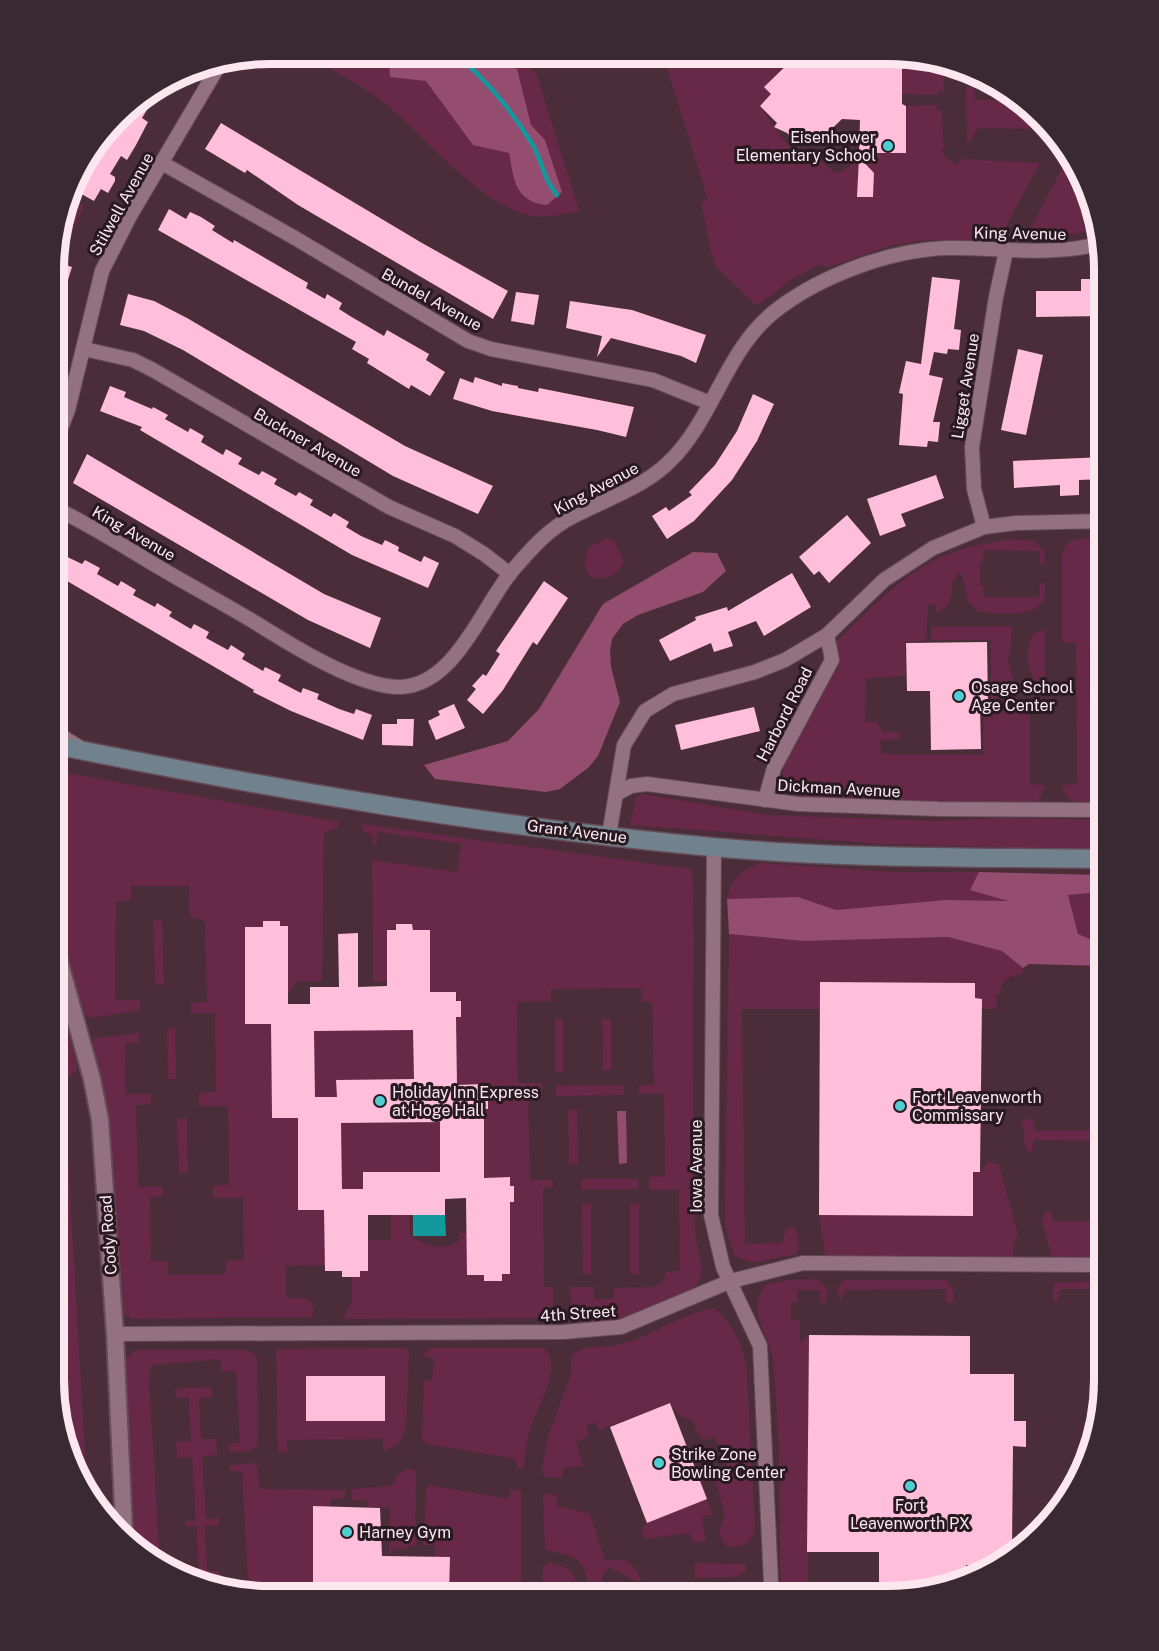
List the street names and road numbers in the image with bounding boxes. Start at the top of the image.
street label: Stilwell Avenue [85,149,158,259]
street label: King Avenue [973,223,1067,244]
street label: Bundel Avenue [378,264,485,335]
street label: Ligget Avenue [948,332,983,440]
street label: Buckner Avenue [251,404,365,481]
street label: King Avenue [551,458,642,519]
street label: King Avenue [89,502,179,565]
street label: Harbord Road [753,664,816,765]
street label: Dickman Avenue [777,776,901,801]
street label: Grant Avenue [526,816,628,847]
street label: Iowa Avenue [687,1119,706,1213]
street label: Cody Road [96,1194,121,1275]
street label: 4th Street [539,1301,617,1326]

